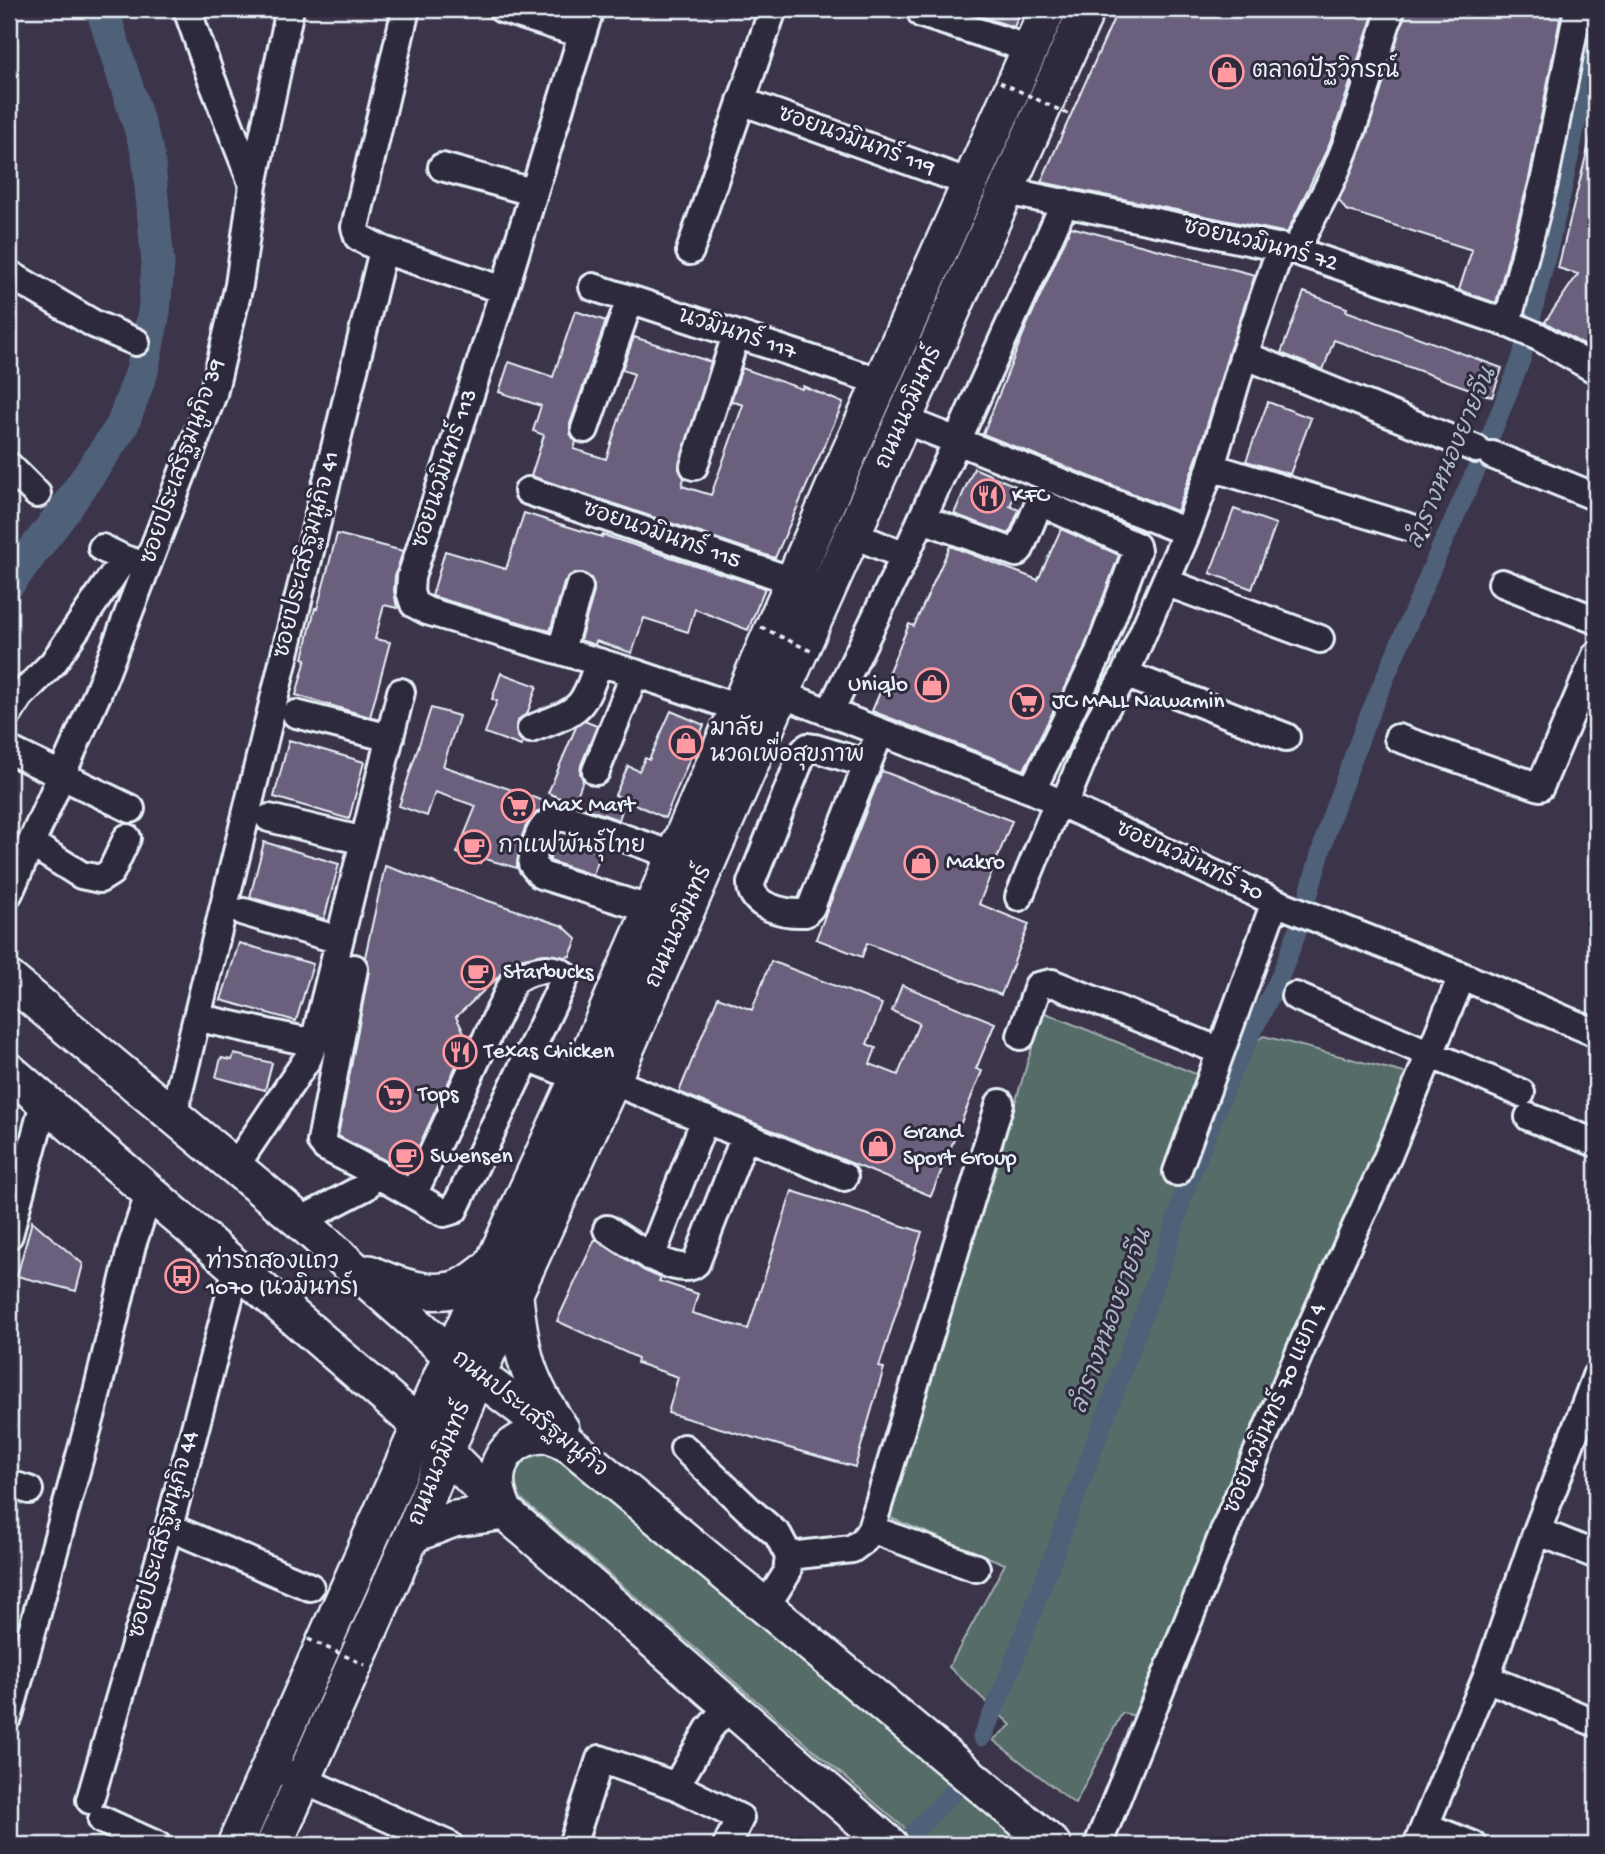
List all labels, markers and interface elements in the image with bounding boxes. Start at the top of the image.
shop icon: ตลาดปัฐวิกรณ์ [1208,53,1246,91]
place label: ตลาดปัฐวิกรณ์ [1252,53,1400,86]
street label: ซอยนวมินทร์ 119 [774,95,941,183]
street label: ซอยนวมินทร์ 72 [1180,208,1342,278]
street label: นวมินทร์ 117 [674,297,802,367]
street label: ถนนนวมินทร์ [865,340,949,474]
street label: ซอยประเสริฐมนูกิจ 39 [132,354,233,569]
water label: ลำรางหนองยายจีน [1398,362,1505,554]
street label: ซอยนวมินทร์ 113 [402,384,484,552]
street label: ซอยประเสริฐมนูกิจ 41 [265,448,348,661]
restaurant icon: KFC [969,477,1007,515]
place label: KFC [1012,483,1050,510]
street label: ซอยนวมินทร์ 115 [578,491,746,576]
shop icon: Uniqlo [913,666,951,704]
place label: Uniqlo [848,672,908,699]
supermarket icon: JC MALL Nawamin [1008,683,1046,721]
place label: JC MALL Nawamin [1052,689,1225,716]
place label: มาลัย นวดเพื่อสุขภาพ [710,714,865,771]
shop icon: มาลัย นวดเพื่อสุขภาพ [667,724,705,762]
supermarket icon: Max Mart [499,787,537,825]
place label: Max Mart [542,793,636,820]
street label: ซอยนวมินทร์ 70 [1111,810,1270,908]
cafe icon: กาแฟพันธุ์ไทย [455,828,493,866]
place label: กาแฟพันธุ์ไทย [498,828,646,862]
shop icon: Makro [902,844,940,882]
place label: Makro [946,850,1005,877]
street label: ถนนนวมินทร์ [635,859,719,993]
cafe icon: Starbucks [459,954,497,992]
place label: Starbucks [503,960,594,987]
restaurant icon: Texas Chicken [441,1033,479,1071]
place label: Texas Chicken [482,1039,614,1066]
supermarket icon: Tops [375,1076,413,1114]
place label: Tops [416,1082,459,1109]
place label: Grand Sport Group [903,1120,1017,1173]
shop icon: Grand Sport Group [859,1127,897,1165]
cafe icon: Swensen [387,1138,425,1176]
place label: Swensen [430,1144,513,1171]
water label: ลำรางหนองยายจีน [1062,1224,1160,1418]
place label: ท่ารถสองแถว 1070 (นวมินทร์) [205,1245,359,1303]
bus stop icon: ท่ารถสองแถว 1070 (นวมินทร์) [163,1257,201,1295]
street label: ซอยนวมินทร์ 70 แยก 4 [1214,1297,1333,1519]
street label: ถนนประเสริฐมนูกิจ [445,1343,615,1485]
street label: ถนนนวมินทร์ [398,1396,478,1530]
street label: ซอยประเสริฐมนูกิจ 44 [120,1427,207,1642]

